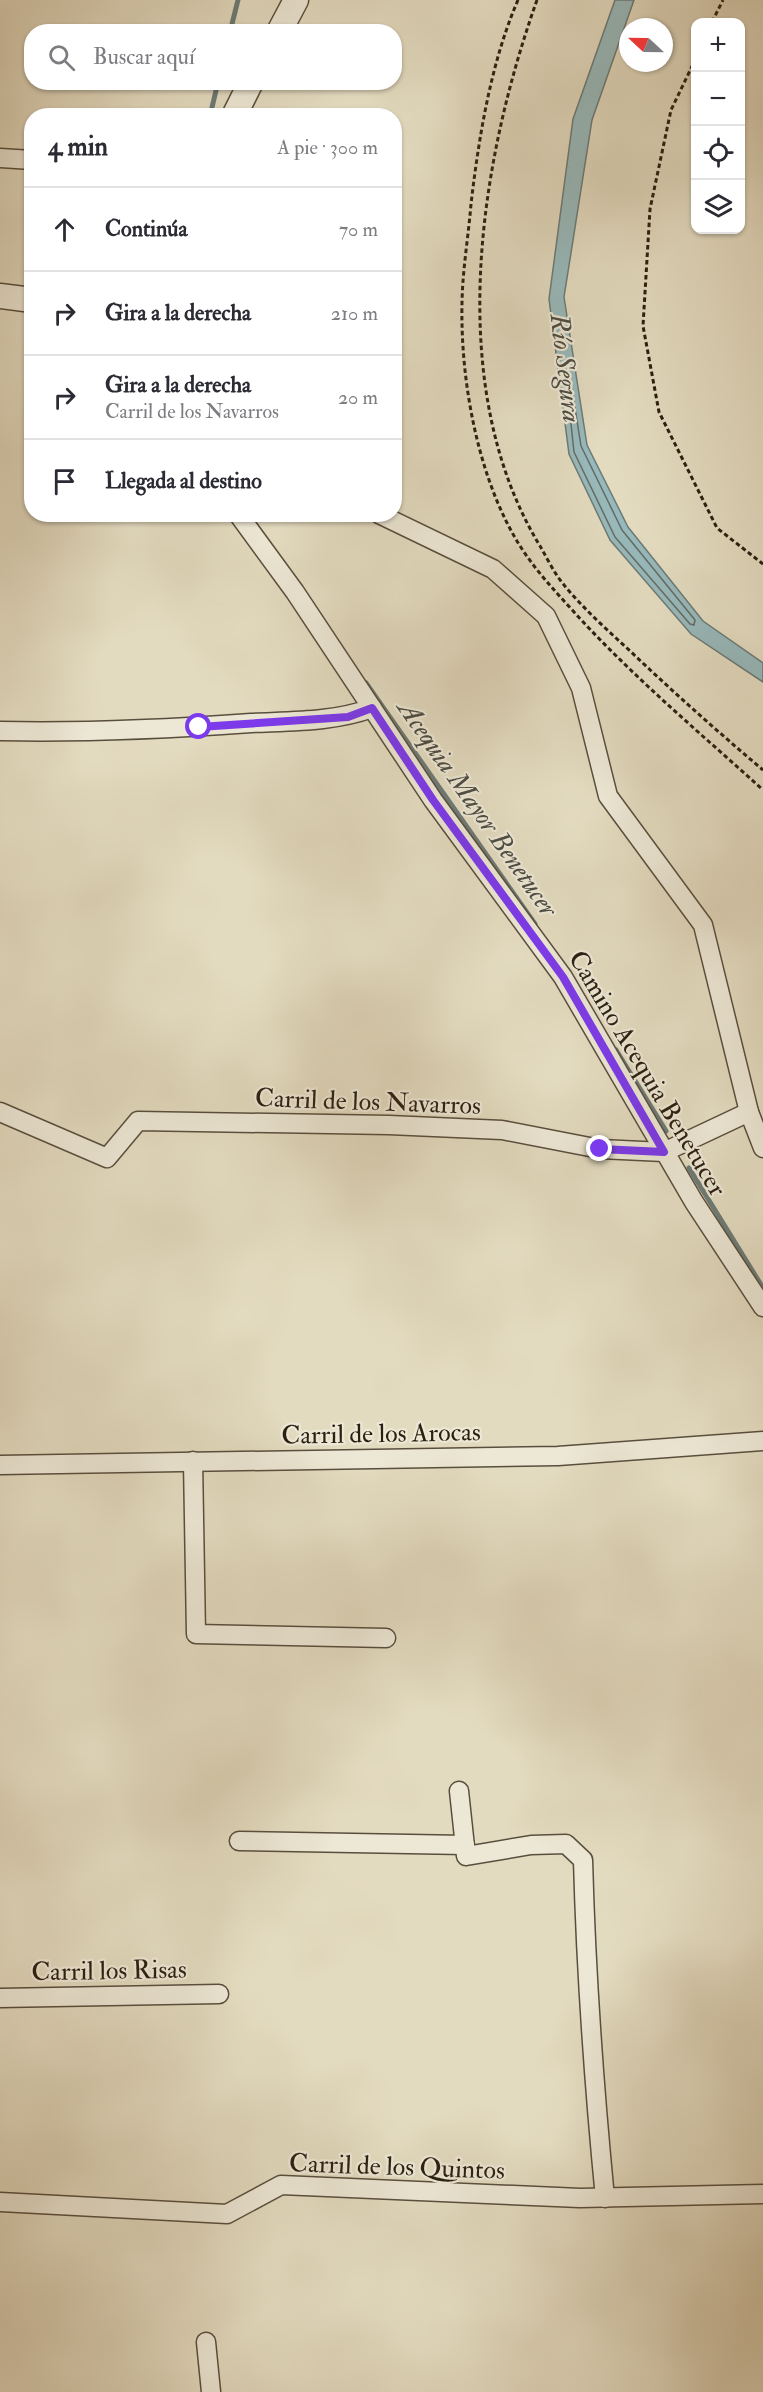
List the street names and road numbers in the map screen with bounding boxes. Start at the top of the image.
street label: Camino Acequia Benetucer [561,945,733,1202]
street label: Carril de los Navarros [254,1082,482,1122]
street label: Carril de los Arocas [281,1416,481,1452]
street label: Carril los Risas [31,1954,187,1988]
street label: Carril de los Quintos [288,2147,506,2187]

